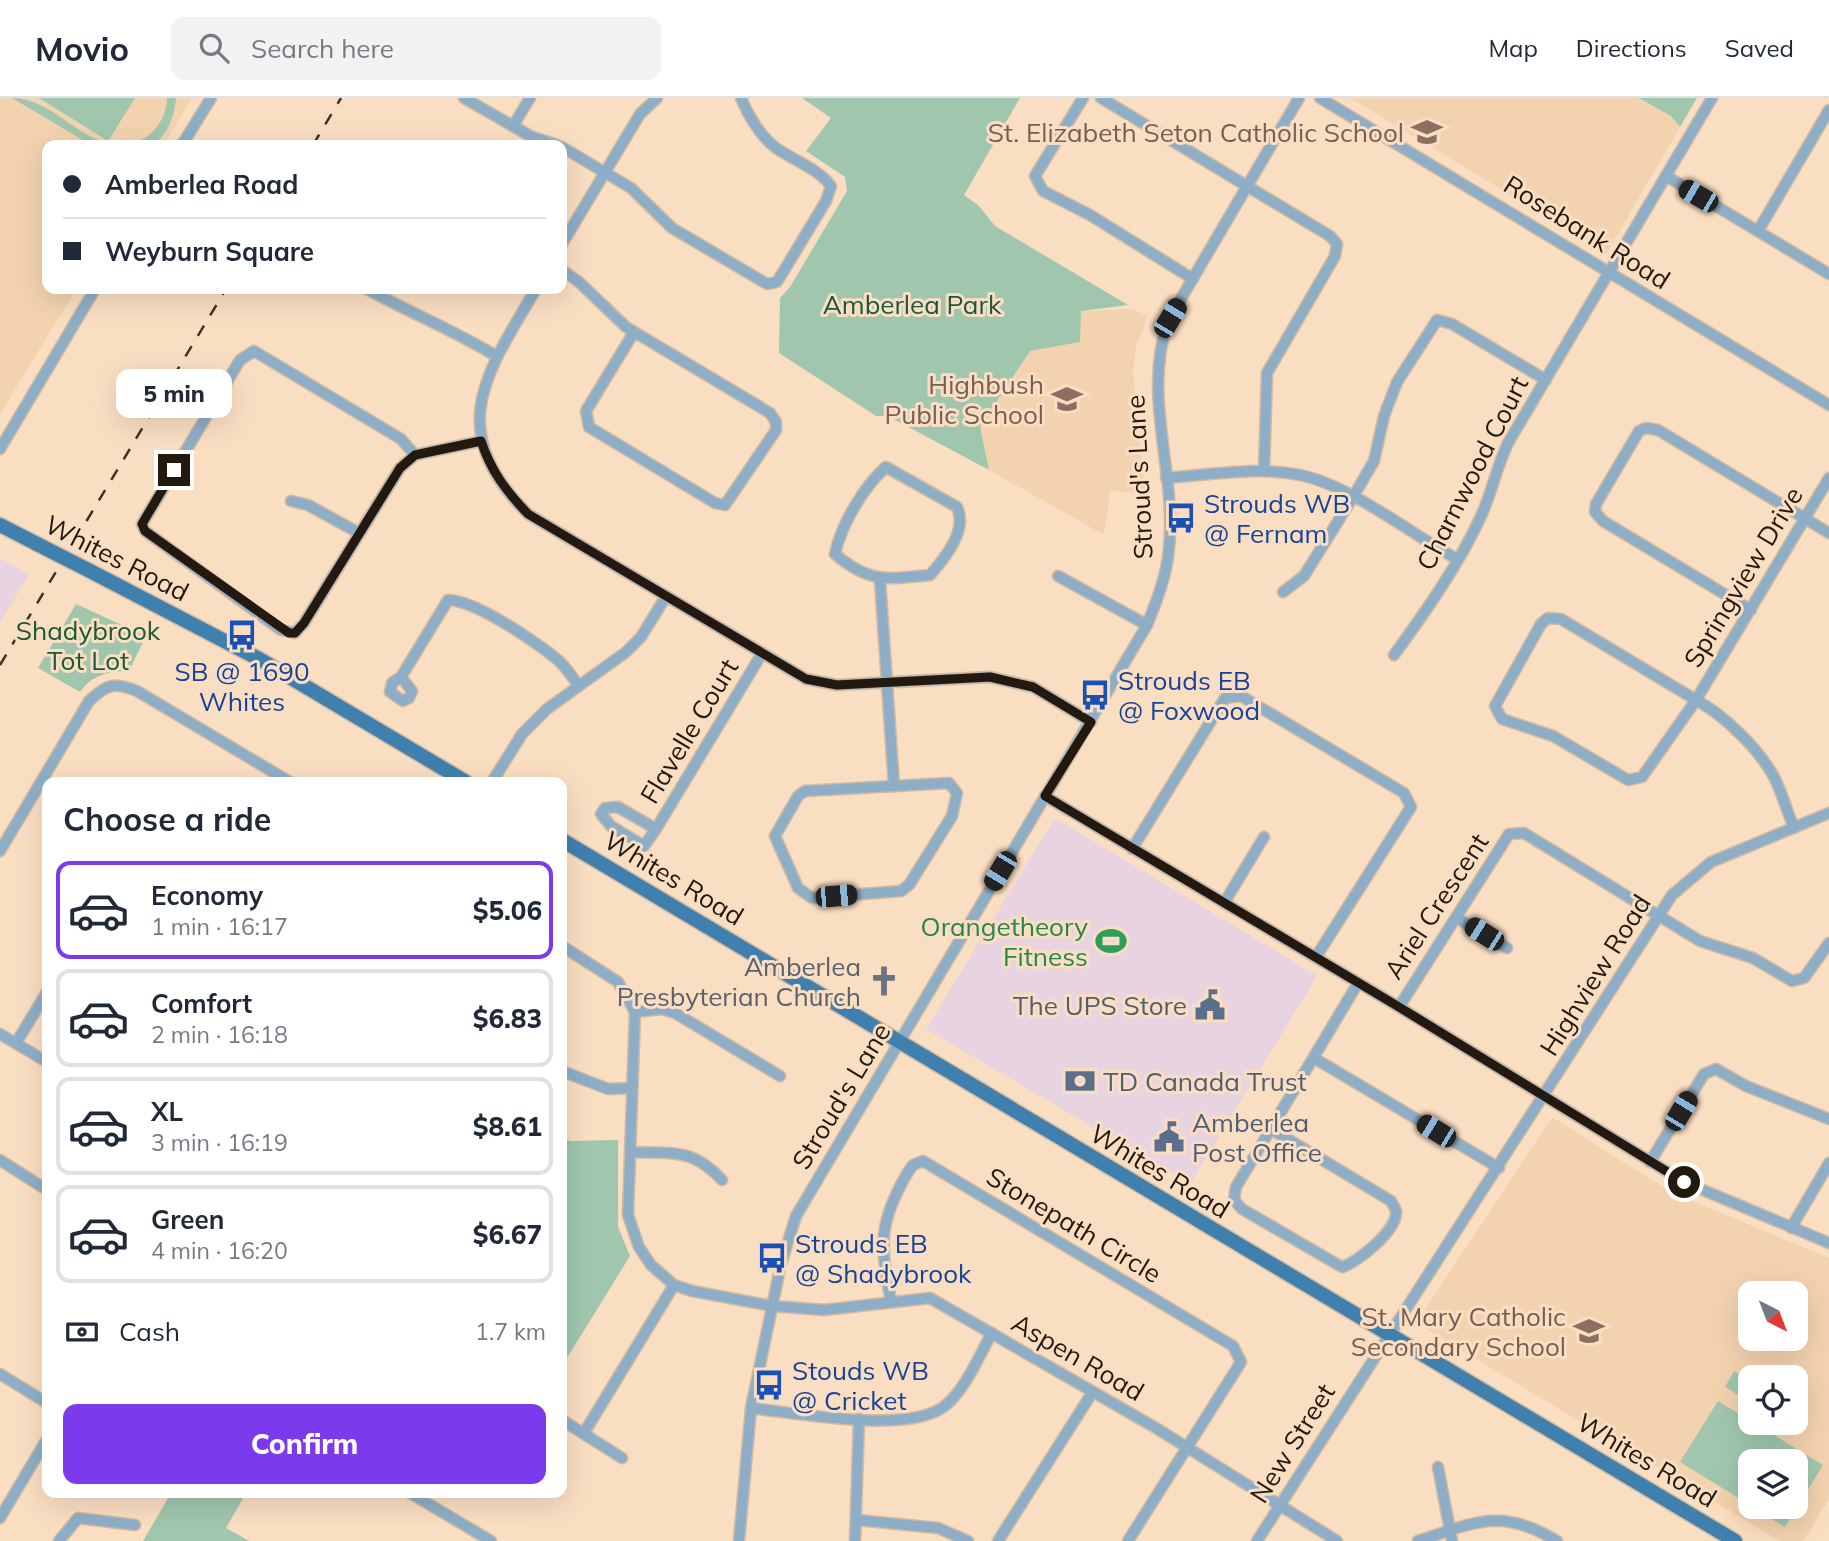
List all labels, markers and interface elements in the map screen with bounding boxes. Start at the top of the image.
search box [171,17,661,80]
text: Movio [35,28,129,69]
icon: search [195,29,233,67]
text: Search here [251,32,394,65]
text: Map [1488,33,1538,63]
text: Directions [1576,33,1687,63]
text: Saved [1725,33,1794,63]
school or university icon: St. Elizabeth Seton Catholic School [1410,115,1444,149]
place label: St. Elizabeth Seton Catholic School [988,116,1404,149]
text: Amberlea Road [105,168,298,201]
street label: Rosebank Road [1498,168,1676,296]
car [1675,176,1722,216]
text: Weyburn Square [105,235,314,268]
park label: Amberlea Park [823,288,1002,321]
car [1151,295,1190,341]
callout: 5 min [116,368,232,418]
place label: Highbush Public School [884,368,1044,431]
street label: Charnwood Court [1409,370,1535,576]
text: 5 min [143,379,205,408]
school or university icon: Highbush Public School [1050,382,1084,416]
street label: Stroud's Lane [1118,394,1160,560]
route end [158,454,190,486]
street label: Springview Drive [1676,481,1810,673]
place label: Strouds WB @ Fernam [1204,487,1350,550]
bus stop icon: Strouds WB @ Fernam [1164,501,1198,535]
street label: Whites Road [40,508,194,608]
park label: Shadybrook Tot Lot [16,614,161,677]
bus stop icon: SB @ 1690 Whites [225,618,259,652]
street label: Flavelle Court [633,653,745,809]
place label: SB @ 1690 Whites [174,655,310,718]
place label: Strouds EB @ Foxwood [1118,664,1260,727]
bus stop icon: Strouds EB @ Foxwood [1078,678,1112,712]
text: Choose a ride [63,799,271,839]
street label: Whites Road [598,823,750,933]
street label: Ariel Crescent [1377,827,1495,985]
car [981,848,1020,894]
icon: car [67,879,130,942]
text: Economy [151,879,263,912]
car [815,884,858,908]
street label: Highview Road [1532,888,1658,1062]
text: $5.06 [473,894,542,927]
place label: Orangetheory Fitness [921,910,1088,973]
text: 1 min · 16:17 [151,912,288,941]
car [1461,914,1508,954]
sports icon: Orangetheory Fitness [1094,924,1128,958]
place label: Amberlea Presbyterian Church [617,950,861,1013]
church icon: Amberlea Presbyterian Church [867,964,901,998]
icon: car [67,987,130,1050]
text: Comfort [151,987,252,1020]
public building icon: The UPS Store [1193,988,1227,1022]
place label: The UPS Store [1013,989,1187,1022]
text: $6.83 [473,1002,542,1035]
street label: Stroud's Lane [784,1017,898,1175]
text: 2 min · 16:18 [151,1020,288,1049]
bank icon: TD Canada Trust [1063,1064,1097,1098]
place label: TD Canada Trust [1103,1065,1307,1098]
car [1662,1088,1701,1134]
icon: car [67,1095,130,1158]
text: XL [151,1095,183,1128]
place label: Amberlea Post Office [1192,1106,1322,1169]
text: $8.61 [473,1110,542,1143]
car [1413,1111,1460,1151]
street label: Whites Road [1084,1116,1236,1226]
public building icon: Amberlea Post Office [1152,1120,1186,1154]
text: 3 min · 16:19 [151,1128,288,1157]
street label: Stonepath Circle [981,1160,1167,1290]
route start [1668,1166,1700,1198]
icon: car [67,1203,130,1266]
text: Green [151,1203,224,1236]
text: $6.67 [473,1218,542,1251]
place label: Strouds EB @ Shadybrook [795,1227,972,1290]
text: 4 min · 16:20 [151,1236,288,1265]
bus stop icon: Strouds EB @ Shadybrook [755,1241,789,1275]
north arrow [1738,1281,1808,1351]
map controls [1738,1281,1808,1519]
place label: St. Mary Catholic Secondary School [1351,1300,1566,1363]
street label: Aspen Road [1006,1306,1150,1408]
icon: cash [63,1313,101,1351]
school or university icon: St. Mary Catholic Secondary School [1572,1314,1606,1348]
text: Cash [119,1315,180,1348]
text: 1.7 km [475,1317,546,1346]
place label: Stouds WB @ Cricket [792,1354,929,1417]
button: locate [1738,1365,1808,1435]
bus stop icon: Stouds WB @ Cricket [752,1368,786,1402]
street label: New Street [1242,1377,1342,1509]
button: Confirm [63,1404,546,1484]
street label: Whites Road [1571,1405,1723,1515]
button: layers [1738,1449,1808,1519]

